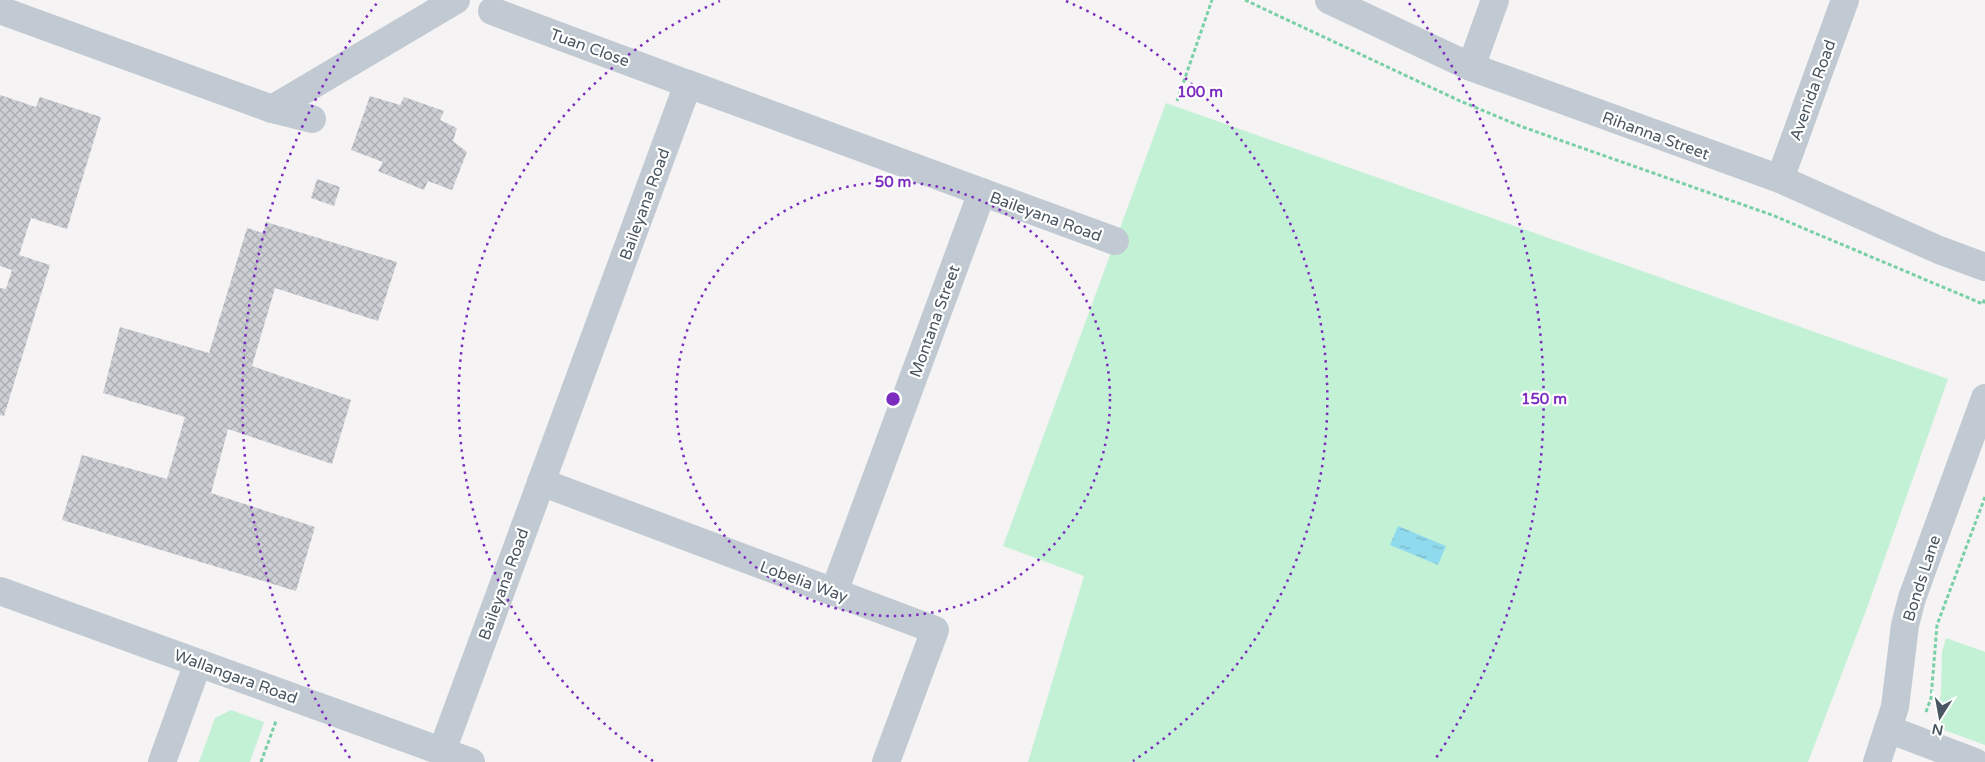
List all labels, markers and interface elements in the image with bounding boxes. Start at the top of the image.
street label: Tuan Close [547,24,632,72]
street label: Avenida Road [1785,37,1840,144]
text: 100 m [1177,83,1223,101]
street label: Rihanna Street [1599,107,1712,165]
street label: Baileyana Road [615,146,674,263]
text: 50 m [875,173,911,191]
street label: Baileyana Road [987,187,1104,246]
street label: Montana Street [905,262,965,380]
centre of rings [884,390,902,408]
text: 150 m [1521,390,1567,408]
street label: Baileyana Road [474,526,533,643]
street label: Bonds Lane [1899,533,1945,624]
street label: Lobelia Way [757,557,851,607]
street label: Wallangara Road [171,645,300,709]
north arrow [1915,692,1965,742]
text: N [1930,720,1945,739]

